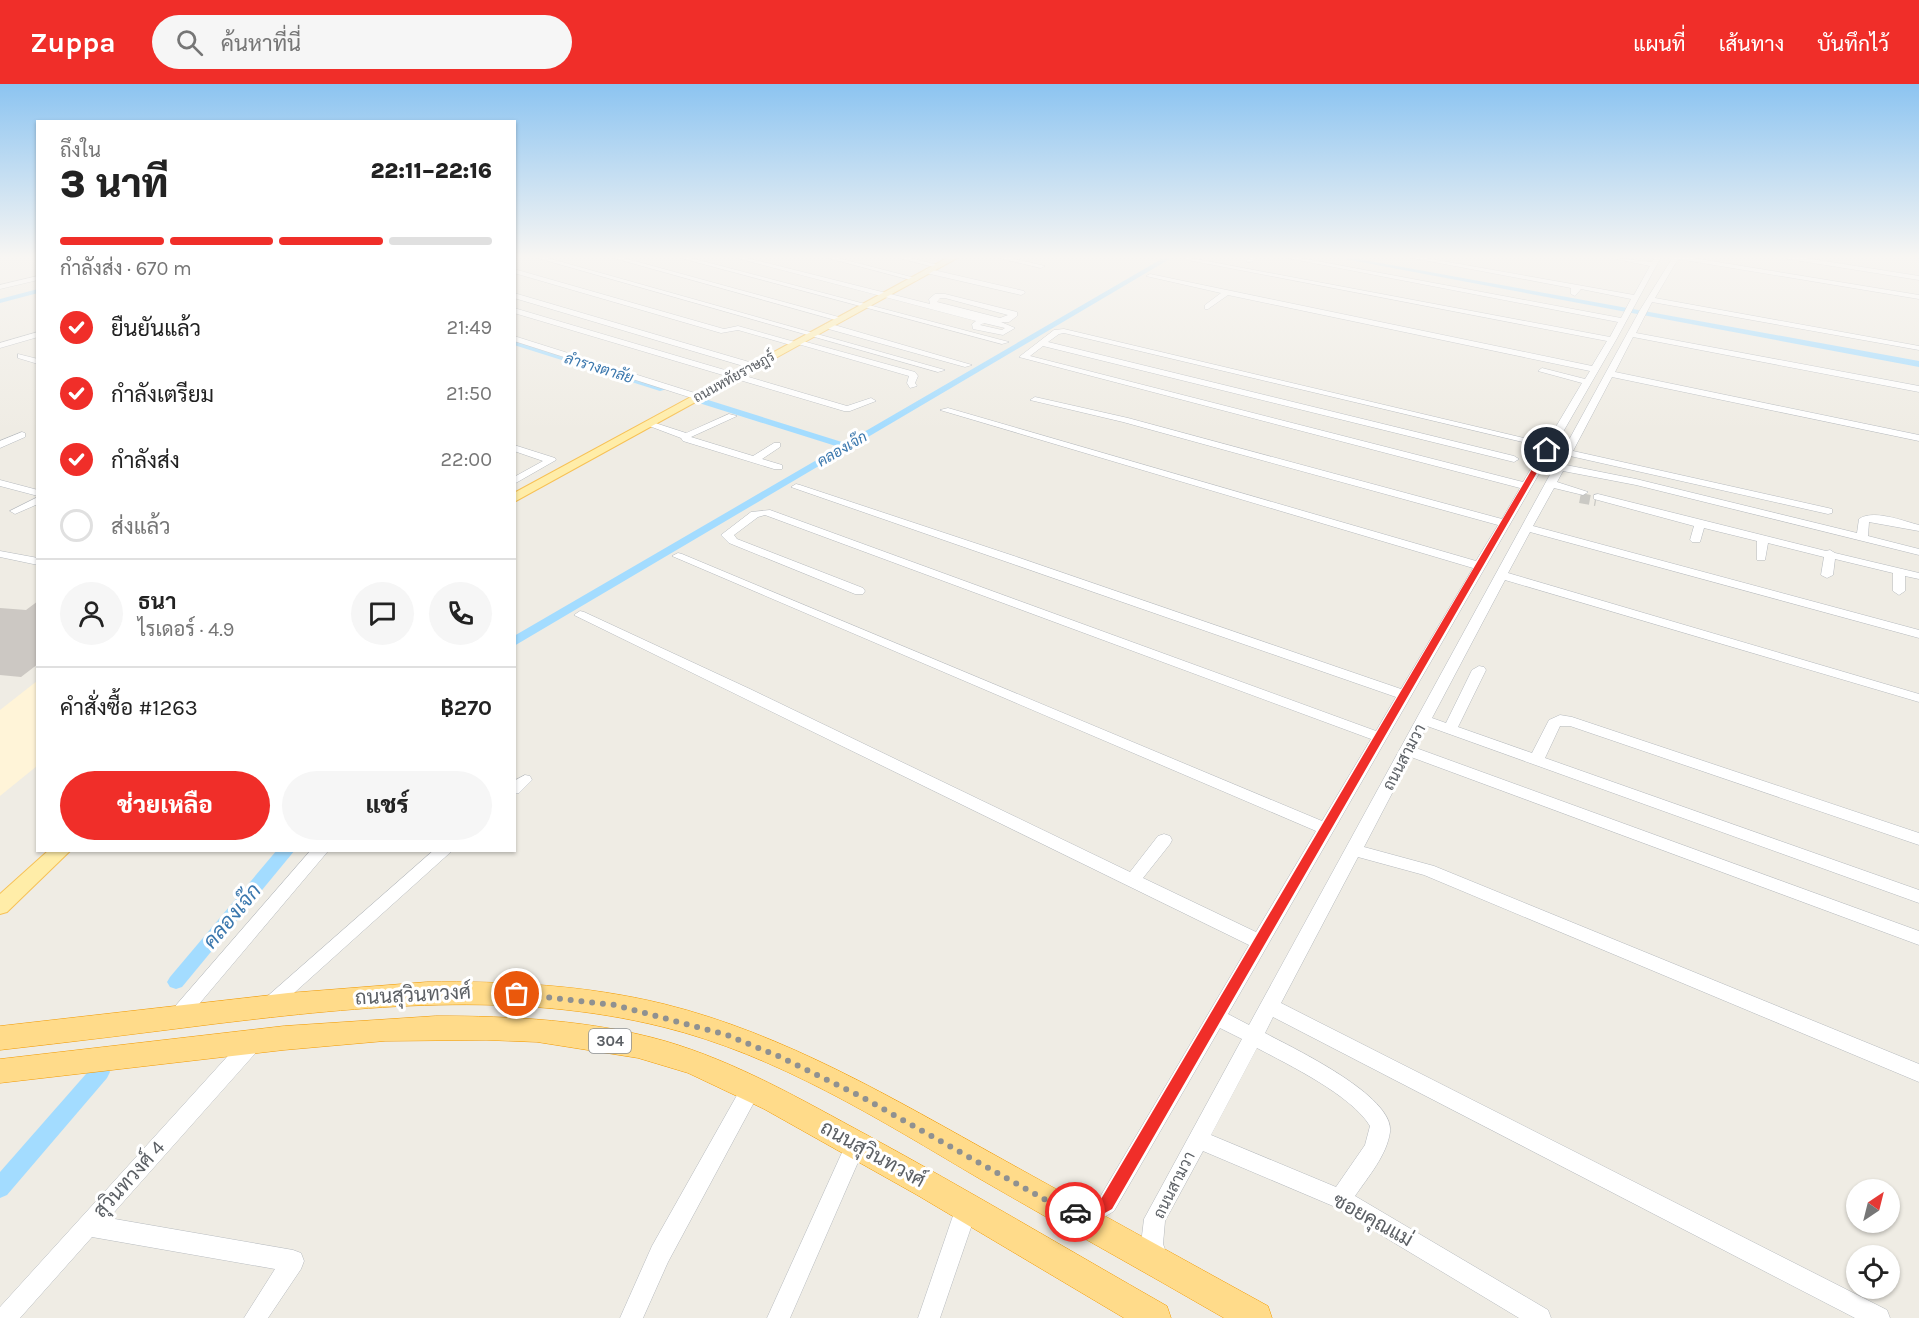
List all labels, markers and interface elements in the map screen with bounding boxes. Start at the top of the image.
search box [152,15,572,69]
text: Zuppa [30,26,116,59]
icon: search [173,26,206,59]
text: ค้นหาที่นี่ [221,31,301,57]
text: แผนที่ [1633,32,1686,56]
text: เส้นทาง [1719,32,1784,56]
text: บันทึกไว้ [1817,32,1889,56]
text: ถึงใน [60,139,101,162]
text: 22:11–22:16 [370,158,492,184]
text: 3 นาที [60,161,168,207]
text: กำลังส่ง · 670 m [60,257,192,280]
icon: check [60,311,93,344]
text: ยืนยันแล้ว [111,316,201,342]
text: 21:49 [446,316,492,339]
street label: ถนนหทัยราษฎร์ [690,347,778,406]
water label: ลำรางตาลัย [562,349,636,387]
icon: check [60,377,93,410]
text: กำลังเตรียม [111,382,214,408]
text: 21:50 [446,382,492,405]
pin [1521,424,1572,475]
water label: คลองเจ๊ก [813,427,870,471]
icon: home [1530,433,1563,466]
icon: check [60,443,93,476]
text: กำลังส่ง [111,448,180,474]
text: 22:00 [440,448,492,471]
text: ส่งแล้ว [111,514,171,540]
button: person [60,582,123,645]
button: chat [351,582,414,645]
button: phone [429,582,492,645]
text: ธนา [138,589,176,615]
text: ไรเดอร์ · 4.9 [138,618,234,641]
text: คำสั่งซื้อ #1263 [60,695,198,721]
text: ฿270 [441,695,492,721]
street label: ถนนสามวา [1379,721,1429,793]
button: ช่วยเหลือ [60,771,270,840]
button: แชร์ [282,771,492,840]
water label: คลองเจ๊ก [197,878,266,953]
pin [491,968,542,1019]
street label: ถนนสุวินทวงศ์ [354,977,472,1012]
icon: bag [500,977,533,1010]
road number: 304 [589,1029,631,1053]
street label: ถนนสุวินทวงศ์ [816,1113,931,1194]
street label: สุวินทวงศ์ 4 [86,1134,171,1223]
street label: ถนนสามวา [1149,1148,1199,1222]
north arrow [1846,1179,1900,1233]
map controls [1846,1179,1900,1299]
courier [1045,1182,1105,1242]
street label: ซอยคุณแม่ [1328,1188,1418,1253]
icon: car [1059,1196,1092,1229]
button: locate [1846,1245,1900,1299]

